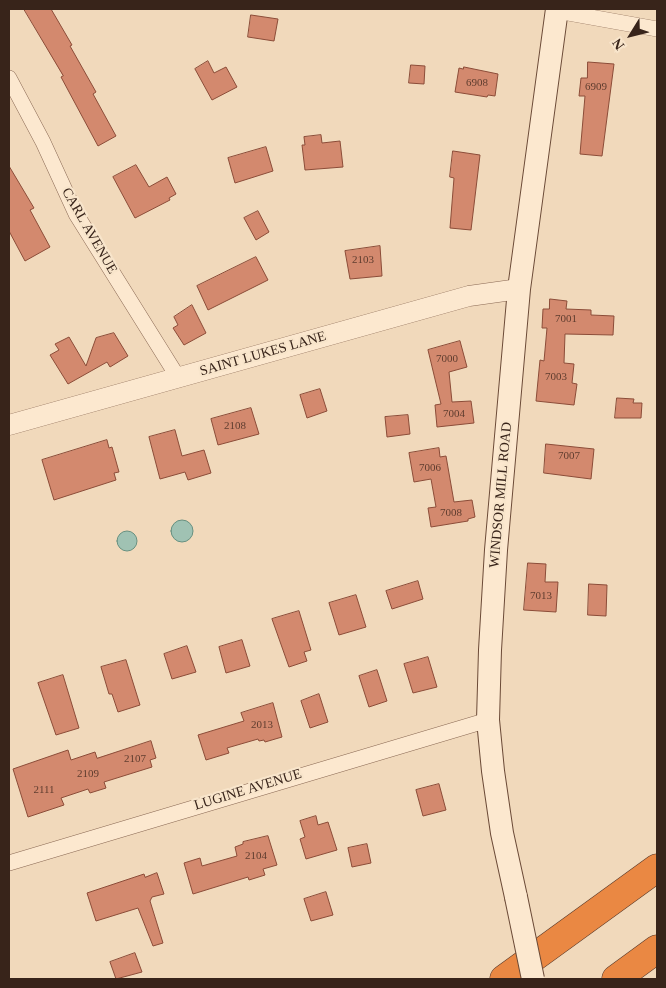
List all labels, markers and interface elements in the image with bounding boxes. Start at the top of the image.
north arrow [606,10,656,60]
text: N [609,36,628,53]
house number: 6908 [466,76,488,90]
house number: 6909 [585,80,607,94]
street label: CARL AVENUE [58,185,120,277]
house number: 2103 [352,253,374,267]
house number: 7001 [555,312,577,326]
street label: SAINT LUKES LANE [198,328,328,380]
house number: 7000 [436,352,458,366]
house number: 7003 [545,370,567,384]
house number: 7004 [443,407,465,421]
house number: 2108 [224,419,246,433]
street label: WINDSOR MILL ROAD [486,421,516,569]
house number: 7007 [558,449,580,463]
house number: 7006 [419,461,441,475]
house number: 7008 [440,506,462,520]
house number: 7013 [530,589,552,603]
house number: 2013 [251,718,273,732]
house number: 2107 [124,752,146,766]
street label: LUGINE AVENUE [192,766,304,814]
house number: 2109 [77,767,99,781]
house number: 2111 [33,783,55,797]
house number: 2104 [245,849,267,863]

